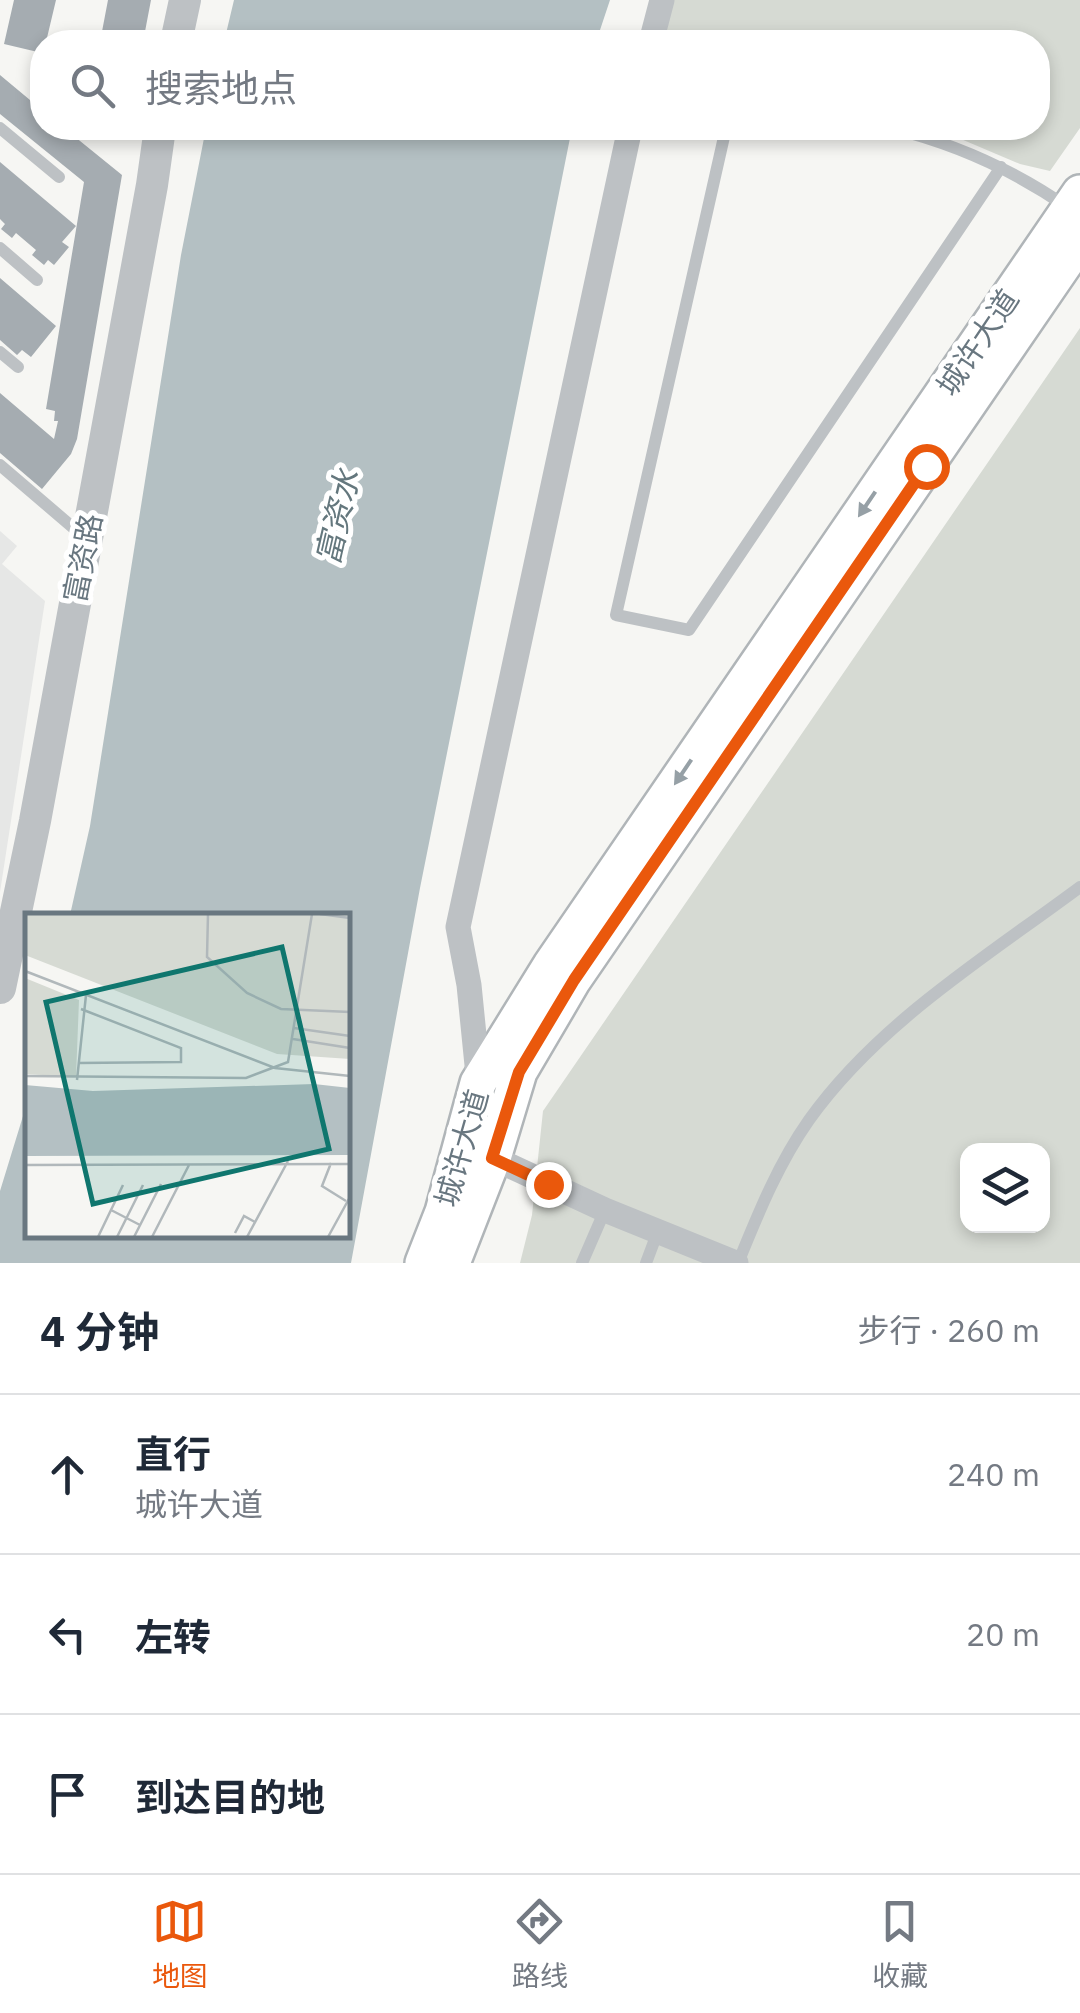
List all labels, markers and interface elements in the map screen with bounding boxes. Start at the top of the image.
search box [30,30,1050,140]
icon: search [65,58,120,113]
text: 搜索地点 [145,63,297,112]
street label: 城许大道 [927,281,1027,403]
route start [904,444,950,490]
water label: 富资水 [306,464,369,569]
one-way arrow [857,490,877,517]
street label: 富资路 [54,510,110,606]
one-way arrow [674,759,693,786]
inset map [25,913,350,1238]
street label: 城许大道 [426,1085,496,1211]
map controls [960,1143,1050,1233]
button: layers [960,1143,1050,1233]
route end [526,1162,572,1208]
text: 4 分钟 [40,1304,159,1359]
text: 步行 · 260 m [857,1309,1040,1351]
text: 直行 [135,1429,211,1478]
icon: ahead [40,1447,95,1502]
text: 240 m [947,1453,1040,1495]
text: 城许大道 [135,1483,263,1525]
icon: left [40,1607,95,1662]
text: 左转 [135,1612,211,1661]
text: 20 m [966,1613,1040,1655]
icon: arrive [40,1767,95,1822]
text: 到达目的地 [135,1772,325,1821]
tab: 地图 [152,1894,208,1994]
tab: 路线 [512,1894,568,1994]
tab: 收藏 [872,1894,928,1994]

